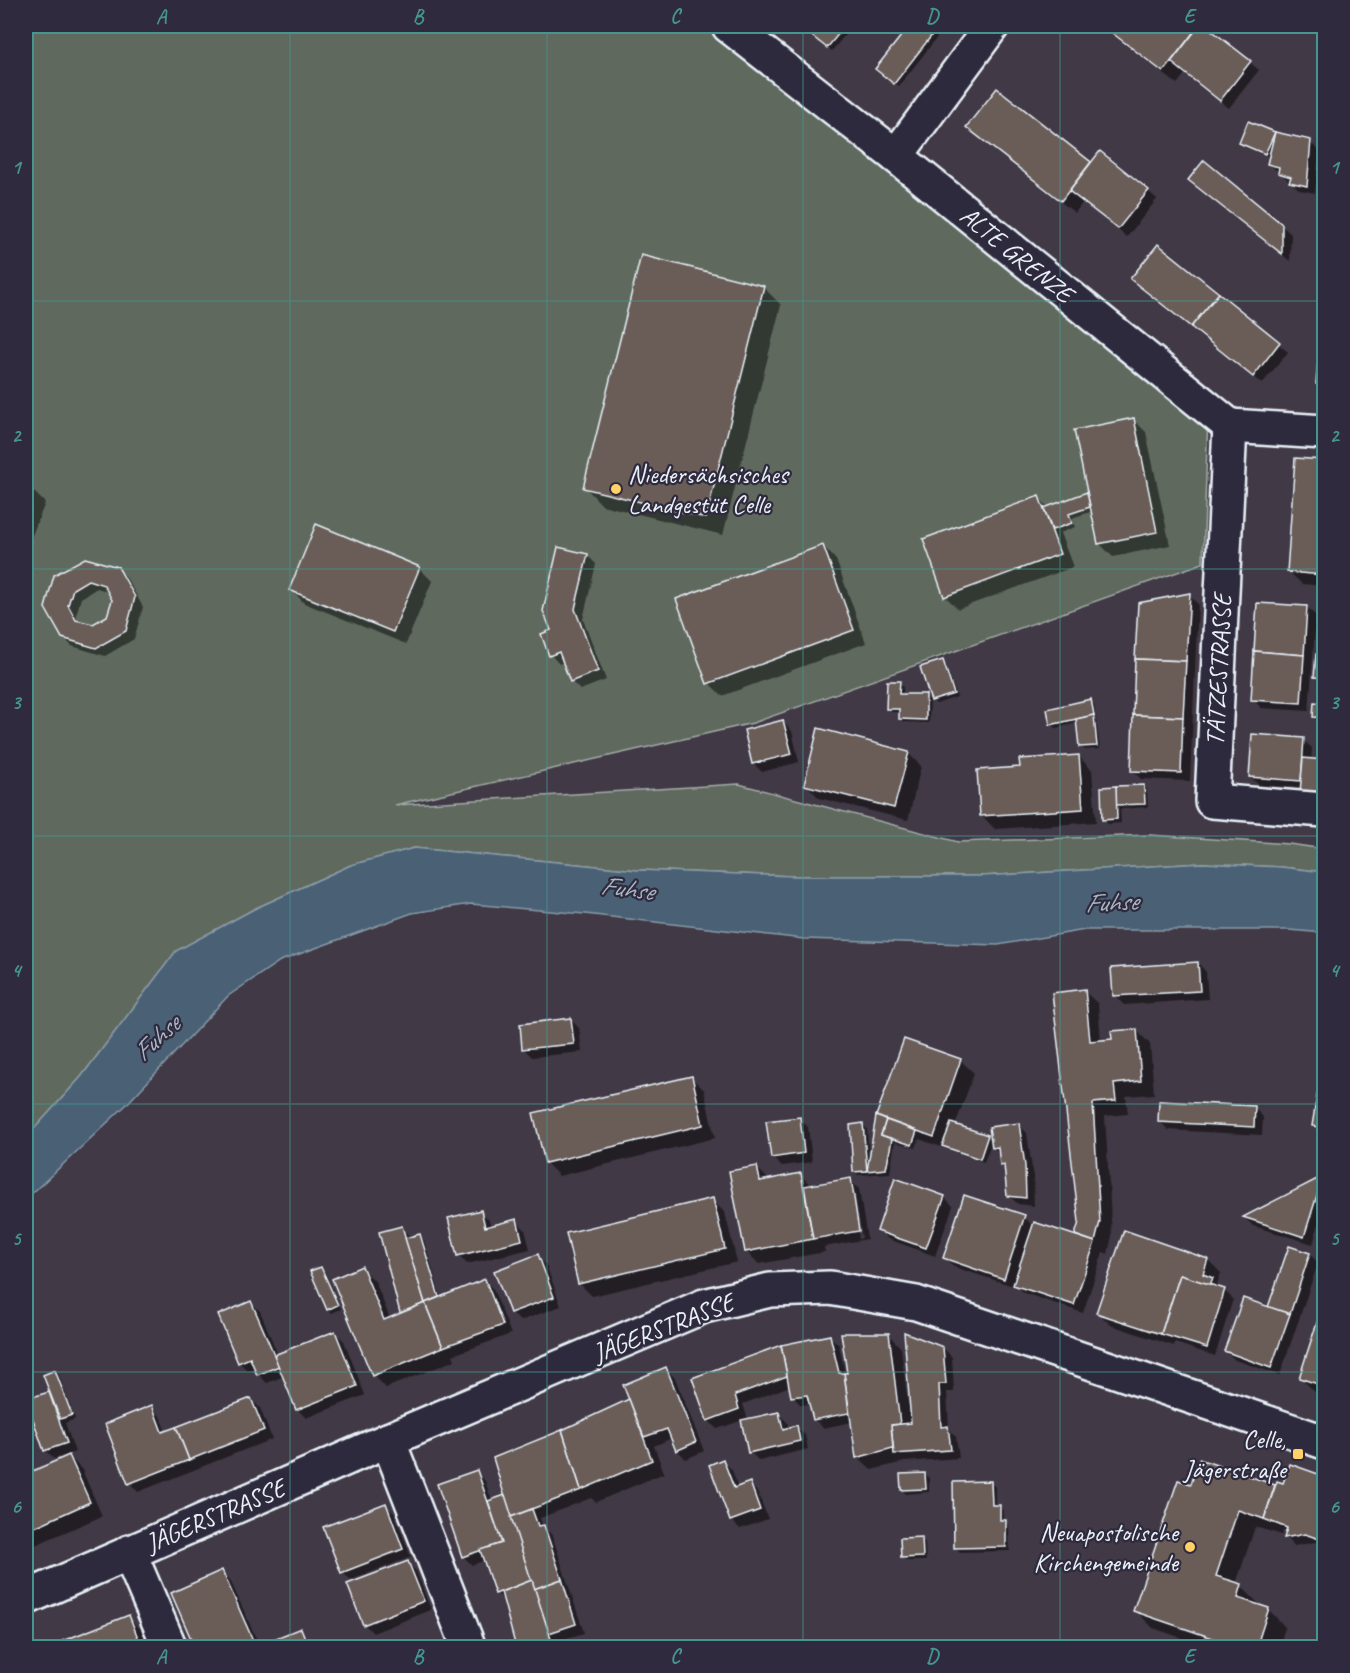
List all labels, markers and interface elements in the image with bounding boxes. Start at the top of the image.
text: A [156,4,168,29]
text: B [413,4,425,29]
text: C [670,4,682,29]
text: D [926,4,940,29]
text: E [1184,4,1198,29]
text: 1 [12,155,23,180]
text: 1 [1330,155,1341,180]
street label: ALTE GRENZE [953,199,1082,312]
text: 2 [12,423,23,448]
text: 2 [1330,423,1341,448]
place label: Niedersächsisches Landgestüt Celle [628,458,790,521]
marker: Niedersächsisches Landgestüt Celle [609,482,623,496]
street label: TÄTZESTRASSE [1198,590,1239,747]
text: 3 [12,690,23,715]
text: 3 [1330,690,1341,715]
water label: Fuhse [599,868,659,909]
water label: Fuhse [1084,883,1142,920]
text: 4 [12,958,24,983]
text: 4 [1330,958,1342,983]
water label: Fuhse [125,1005,190,1068]
text: 5 [12,1226,23,1251]
text: 5 [1330,1226,1341,1251]
street label: JÄGERSTRASSE [586,1284,742,1370]
place label: Celle, Jägerstraße [1182,1423,1289,1486]
marker: Celle, Jägerstraße [1291,1447,1305,1461]
street label: JÄGERSTRASSE [139,1470,293,1560]
text: 6 [11,1494,22,1519]
text: 6 [1329,1494,1340,1519]
place label: Neuapostolische Kirchengemeinde [1034,1516,1181,1579]
marker: Neuapostolische Kirchengemeinde [1183,1540,1197,1554]
text: A [156,1644,168,1669]
text: B [413,1644,425,1669]
text: C [670,1644,682,1669]
text: D [926,1644,940,1669]
text: E [1184,1644,1198,1669]

